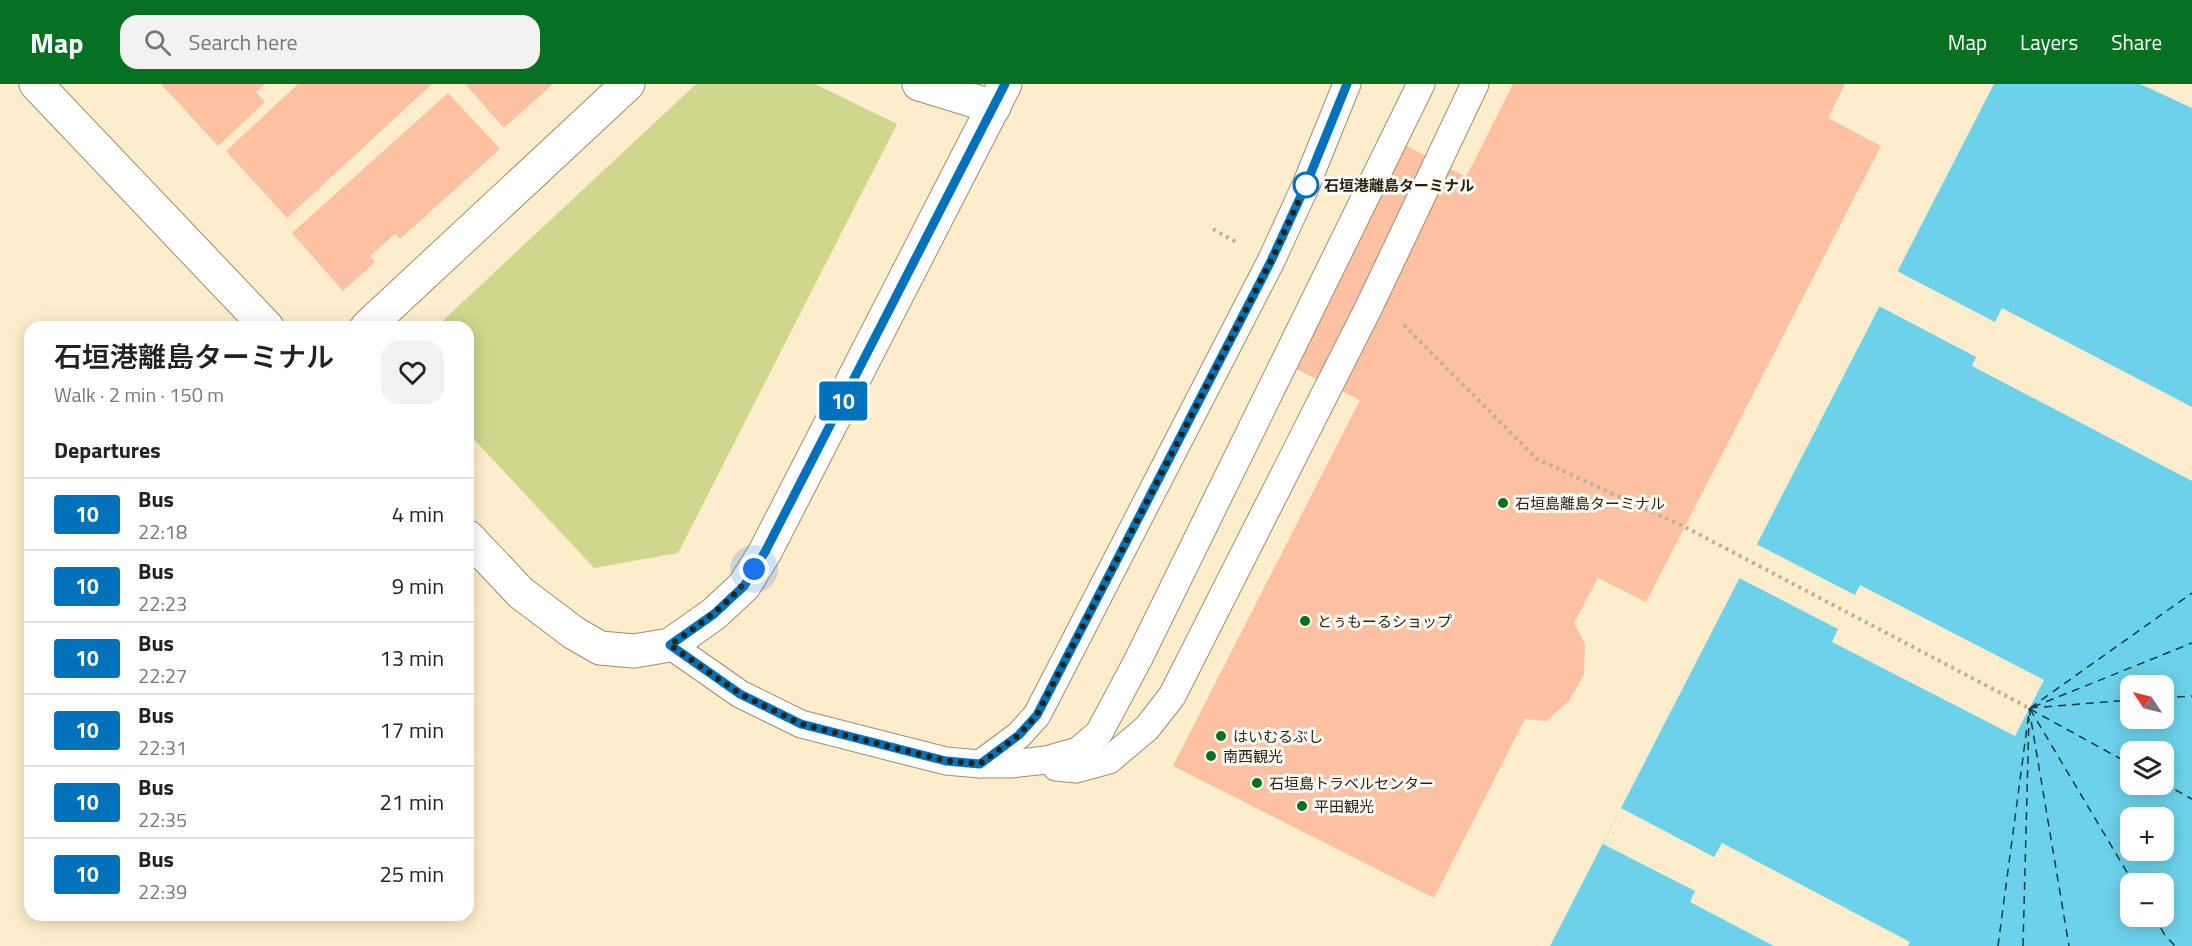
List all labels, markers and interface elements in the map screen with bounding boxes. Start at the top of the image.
search box [120,15,540,69]
text: Map [30,21,84,64]
text: Search here [189,25,298,59]
icon: search [141,26,174,59]
text: Map [1948,26,1987,58]
text: Layers [2020,26,2078,58]
text: Share [2111,26,2162,58]
marker: 石垣港離島ターミナル [1293,172,1319,198]
place label: 石垣港離島ターミナル [1324,174,1474,197]
text: 石垣港離島ターミナル [54,335,334,378]
button: heart [381,341,444,404]
text: Walk · 2 min · 150 m [54,379,224,410]
line badge: 10 [816,382,870,420]
text: 10 [831,385,855,417]
text: Departures [54,433,161,467]
text: Bus [138,482,174,516]
place label: 石垣島離島ターミナル [1515,492,1665,515]
marker: 石垣島離島ターミナル [1496,496,1510,510]
text: 4 min [392,497,444,531]
text: 10 [75,498,99,530]
text: 22:18 [138,516,187,547]
text: Bus [138,554,174,588]
your location [739,554,769,584]
text: 9 min [392,569,444,603]
text: 10 [75,570,99,602]
text: 22:23 [138,588,187,619]
place label: とぅもーるショップ [1317,610,1452,633]
marker: とぅもーるショップ [1298,614,1312,628]
text: Bus [138,626,174,660]
text: 13 min [379,641,444,675]
text: 10 [75,642,99,674]
text: 22:27 [138,660,187,691]
north arrow [2120,675,2174,729]
map controls [2120,675,2174,927]
text: Bus [138,698,174,732]
text: 17 min [379,713,444,747]
text: 10 [75,714,99,746]
place label: はいむるぶし [1233,725,1323,748]
marker: はいむるぶし [1214,729,1228,743]
text: 22:31 [138,732,187,763]
button: layers [2120,741,2174,795]
place label: 南西観光 [1223,745,1283,768]
marker: 南西観光 [1204,749,1218,763]
text: Bus [138,770,174,804]
place label: 石垣島トラベルセンター [1269,772,1434,795]
marker: 石垣島トラベルセンター [1250,776,1264,790]
text: 21 min [379,785,444,819]
text: 10 [75,786,99,818]
place label: 平田観光 [1314,795,1374,818]
marker: 平田観光 [1295,799,1309,813]
text: 22:35 [138,804,187,835]
button: + [2120,807,2174,861]
text: Bus [138,842,174,876]
text: 25 min [379,857,444,891]
text: 10 [75,858,99,890]
button: − [2120,873,2174,927]
text: 22:39 [138,876,187,907]

